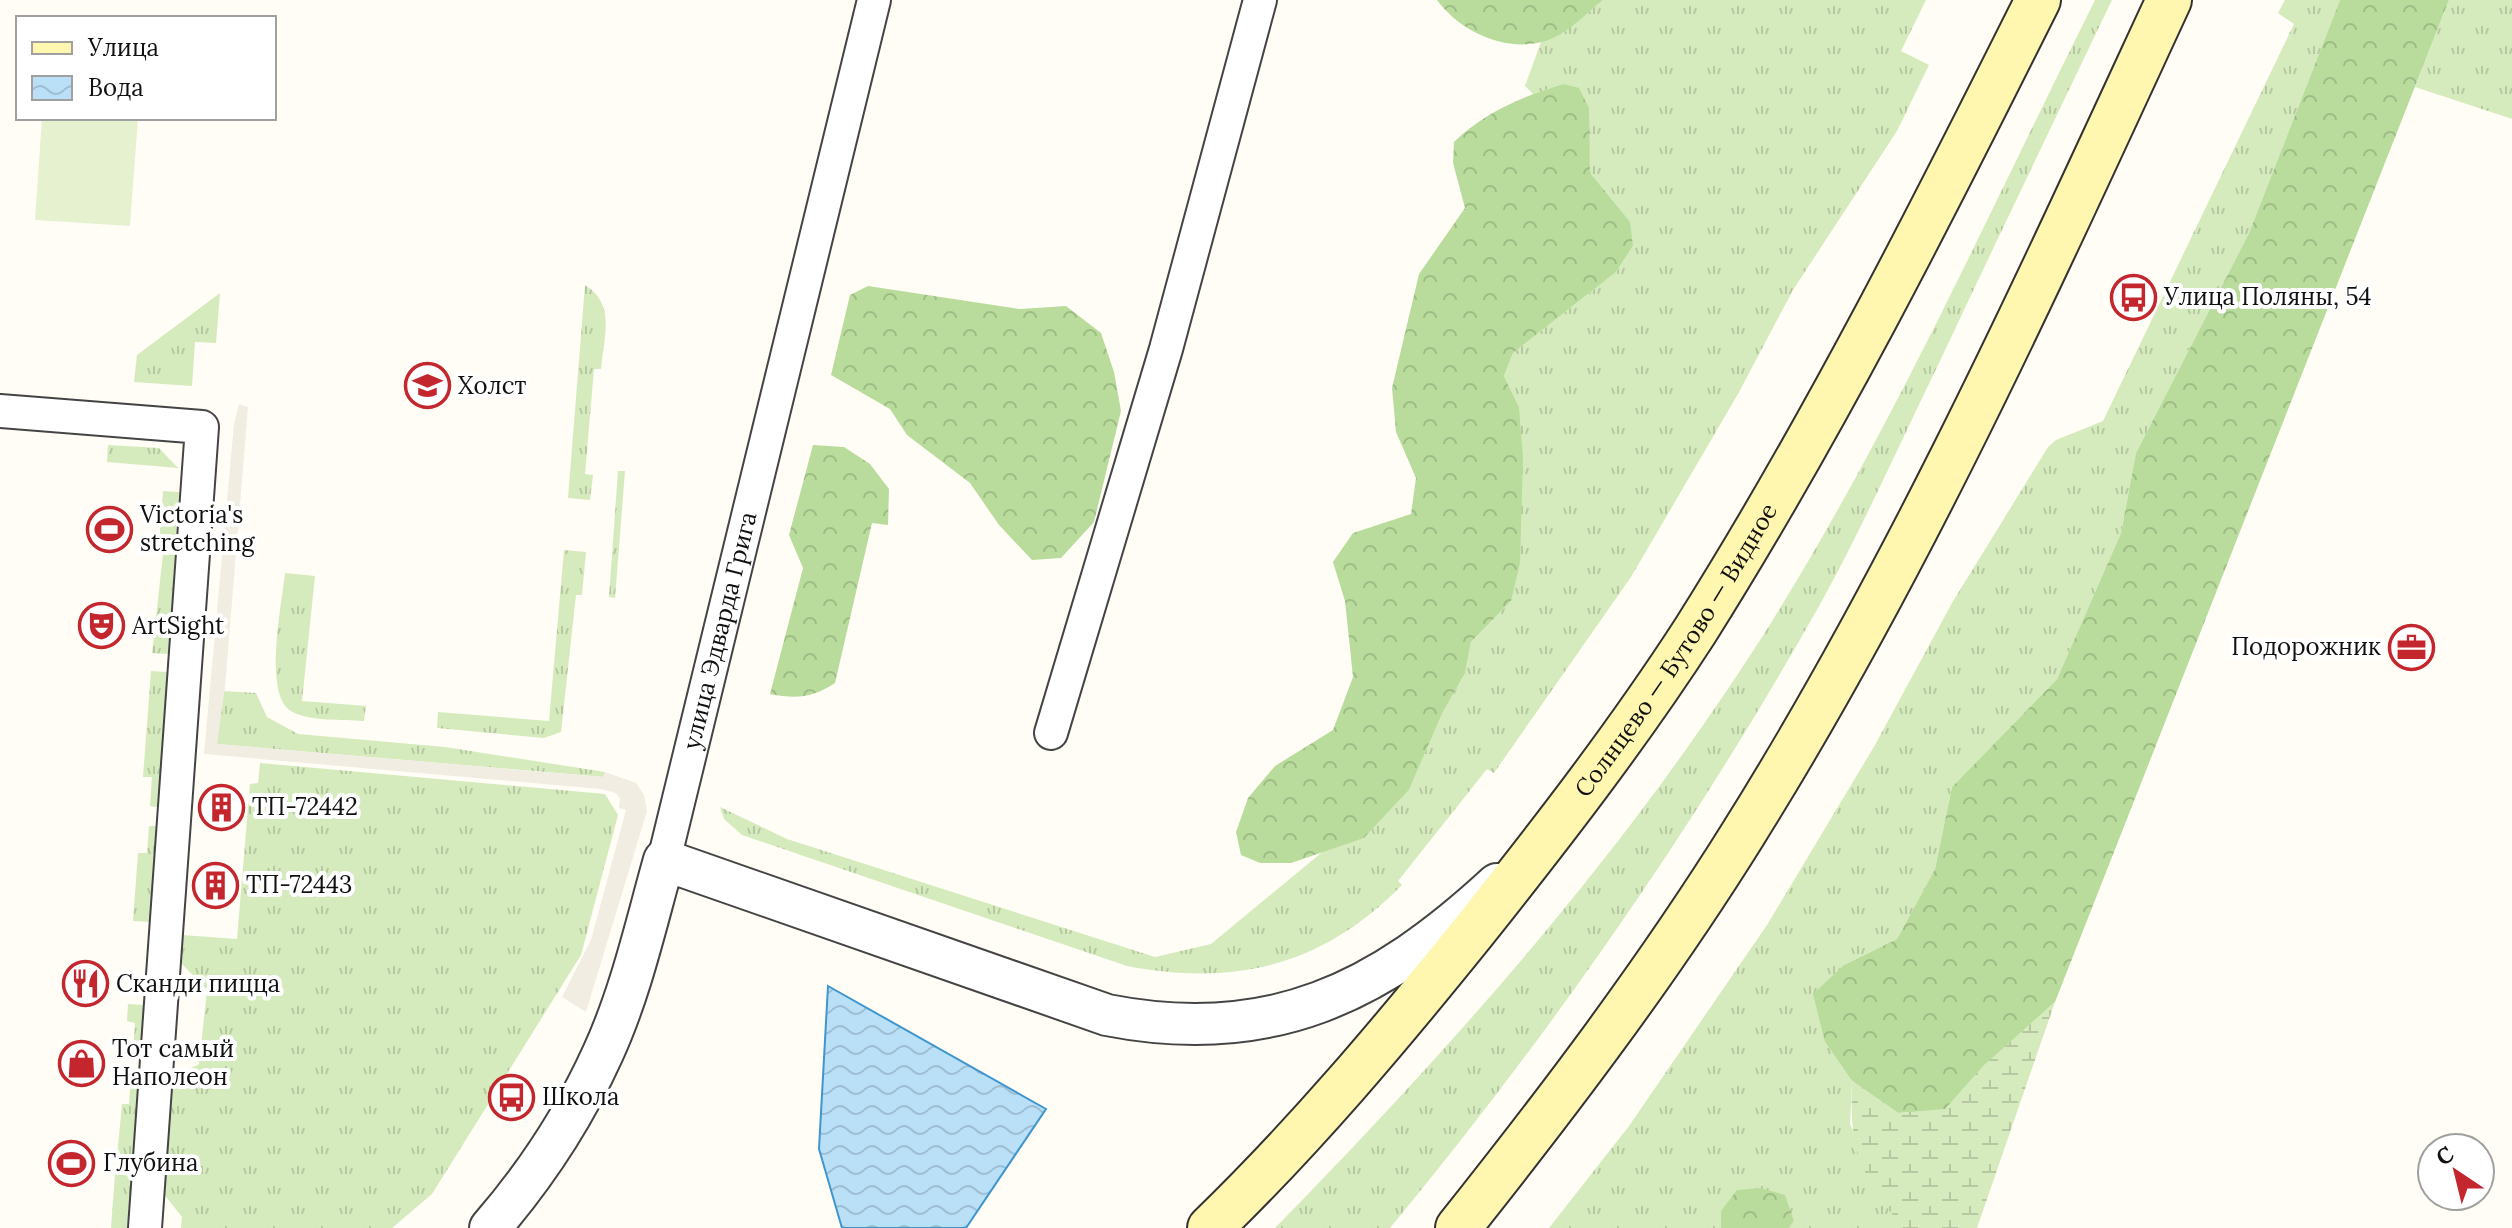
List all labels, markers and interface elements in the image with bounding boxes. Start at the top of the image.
legend [16,16,276,120]
text: Улица [87,32,159,63]
text: Вода [88,72,144,103]
bus stop icon: Улица Поляны, 54 [2109,273,2157,321]
place label: Улица Поляны, 54 [2163,281,2372,312]
school or university icon: Холст [403,362,451,410]
place label: Холст [458,370,527,401]
street label: Солнцево — Бутово — Видное [1567,497,1784,803]
place label: Victoria's stretching [139,499,255,558]
sports icon: Victoria's stretching [85,505,133,553]
street label: улица Эдварда Грига [676,508,763,753]
theatre icon: ArtSight [77,602,125,650]
place label: ArtSight [131,610,225,641]
office icon: Подорожник [2388,623,2436,671]
place label: Подорожник [2231,631,2381,662]
building icon: ТП-72442 [197,783,245,831]
place label: ТП-72442 [252,791,358,822]
building icon: ТП-72443 [191,861,239,909]
place label: ТП-72443 [246,869,352,900]
restaurant icon: Сканди пицца [61,960,109,1008]
place label: Сканди пицца [116,968,280,999]
place label: Тот самый Наполеон [112,1033,234,1092]
shop icon: Тот самый Наполеон [57,1039,105,1087]
bus stop icon: Школа [487,1073,535,1121]
place label: Школа [542,1081,619,1112]
north arrow [2416,1132,2496,1212]
sports icon: Глубина [48,1139,96,1187]
text: С [2430,1140,2459,1171]
place label: Глубина [103,1147,198,1178]

